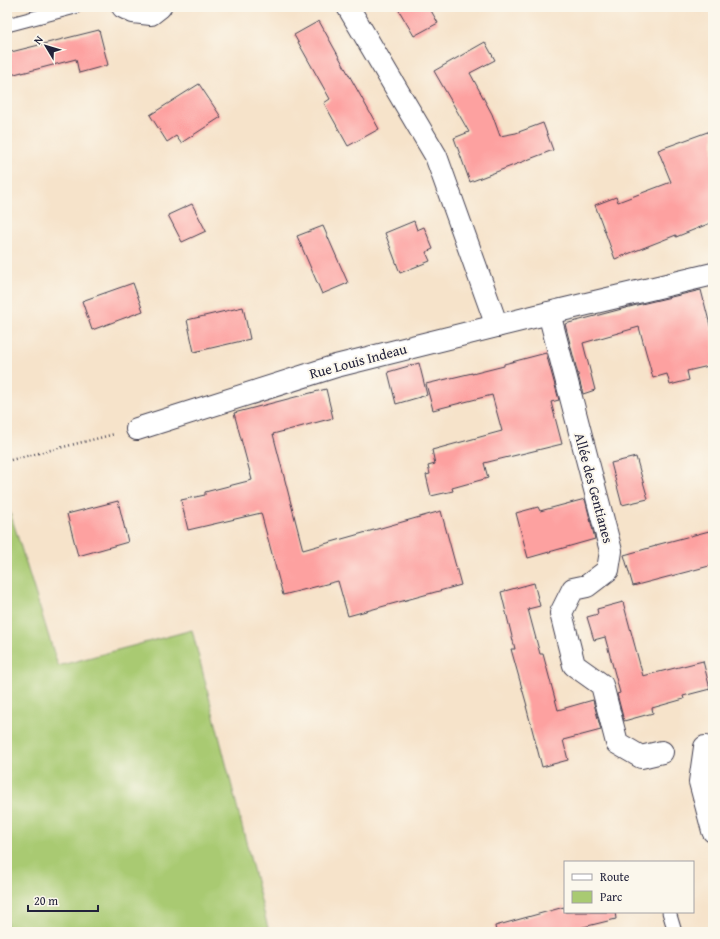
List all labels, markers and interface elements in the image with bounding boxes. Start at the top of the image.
north arrow [26,26,66,66]
text: N [30,32,47,48]
street label: Rue Louis Indeau [307,338,409,384]
street label: Allée des Gentianes [570,431,618,545]
legend [564,861,694,913]
text: Route [600,868,630,885]
scale bar [28,887,98,913]
text: Parc [600,888,623,905]
text: 20 m [34,892,58,909]

